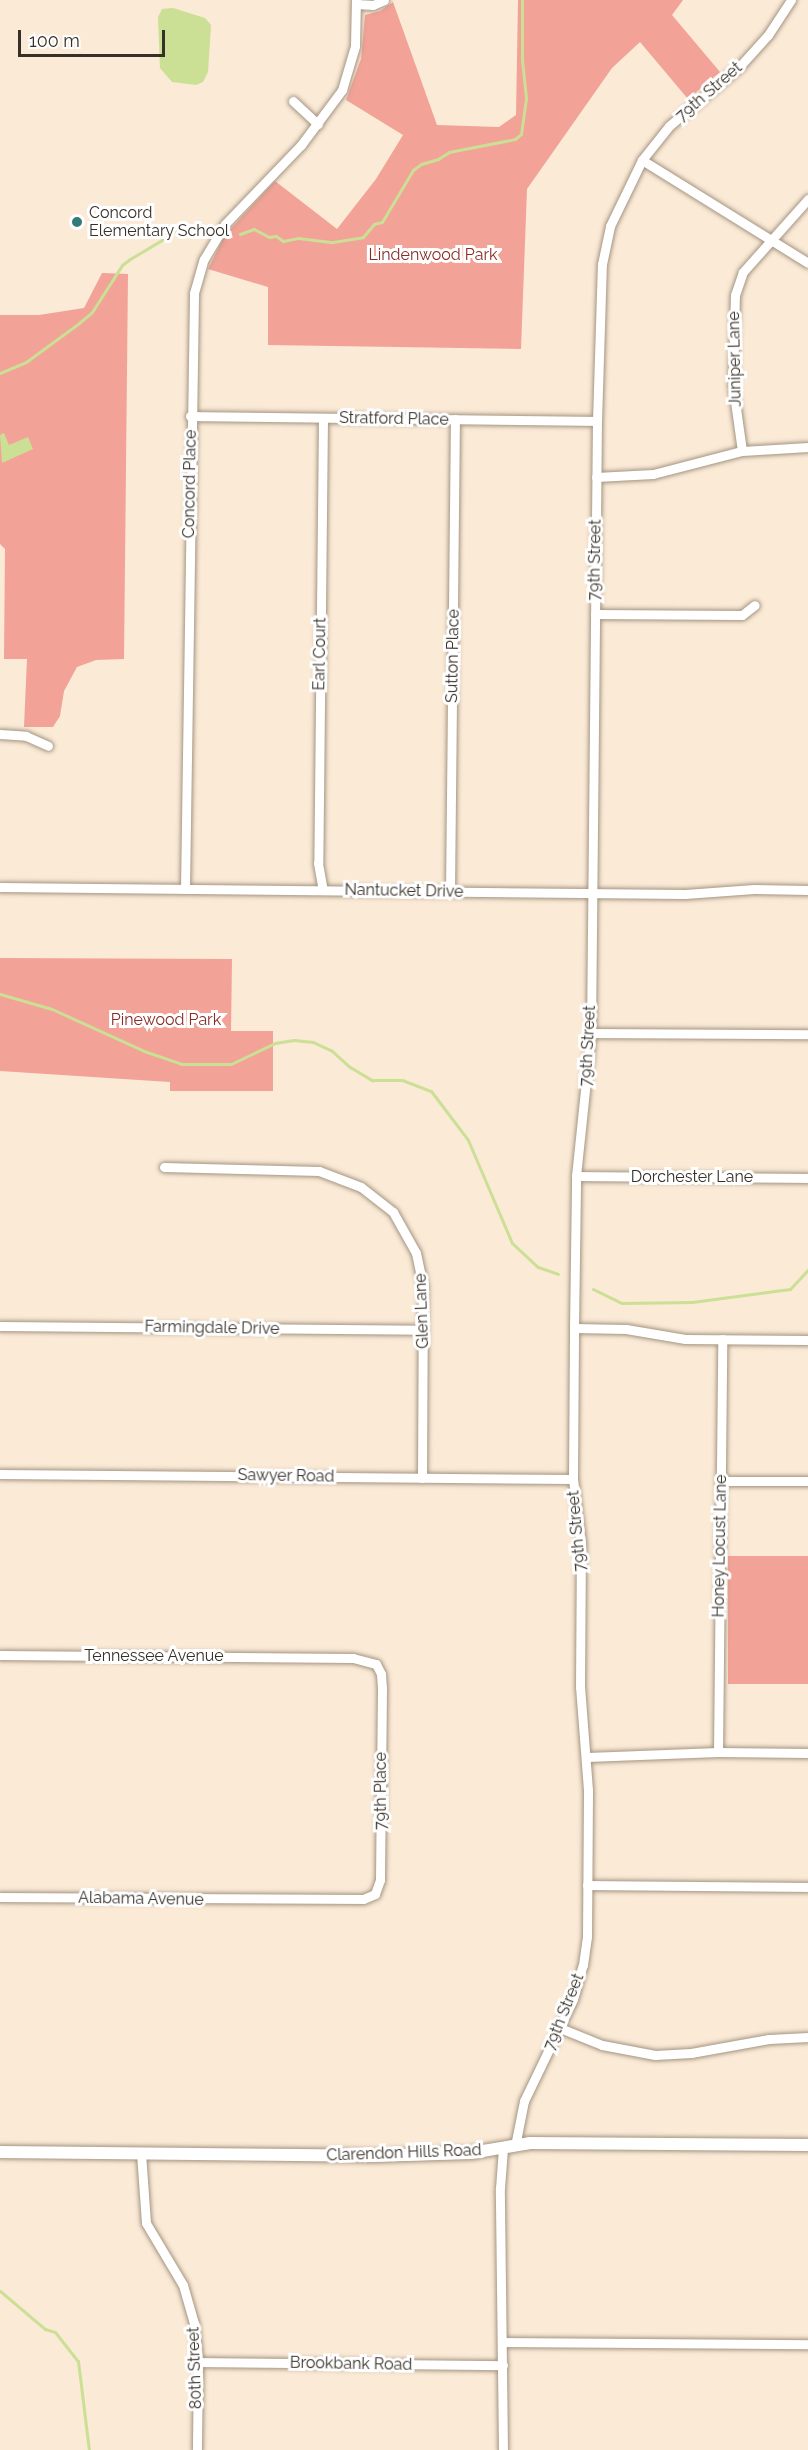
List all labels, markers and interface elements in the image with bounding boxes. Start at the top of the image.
scale bar [21,18,168,56]
text: 100 m [29,30,80,51]
street label: 79th Street [672,58,746,126]
place label: Concord Elementary School [89,203,229,241]
marker: Concord Elementary School [70,215,84,229]
park label: Lindenwood Park [368,245,498,265]
street label: Juniper Lane [725,311,745,407]
street label: Stratford Place [339,408,449,430]
street label: Concord Place [179,430,201,538]
street label: 79th Street [585,519,605,601]
street label: Sutton Place [443,609,463,703]
street label: Earl Court [310,617,330,691]
street label: Nantucket Drive [344,880,464,902]
street label: 79th Street [576,1005,600,1087]
park label: Pinewood Park [111,1010,221,1030]
street label: Dorchester Lane [631,1167,753,1187]
street label: Glen Lane [411,1273,433,1349]
street label: Farmingdale Drive [144,1317,280,1339]
street label: Sawyer Road [237,1466,335,1486]
street label: Honey Locust Lane [709,1474,731,1618]
street label: 79th Street [564,1490,590,1572]
street label: Tennessee Avenue [84,1646,224,1666]
street label: 79th Place [371,1752,391,1830]
street label: Alabama Avenue [78,1888,204,1910]
street label: 79th Street [540,1971,588,2053]
street label: Clarendon Hills Road [326,2141,482,2165]
street label: 80th Street [184,2326,206,2410]
street label: Brookbank Road [290,2353,412,2375]

